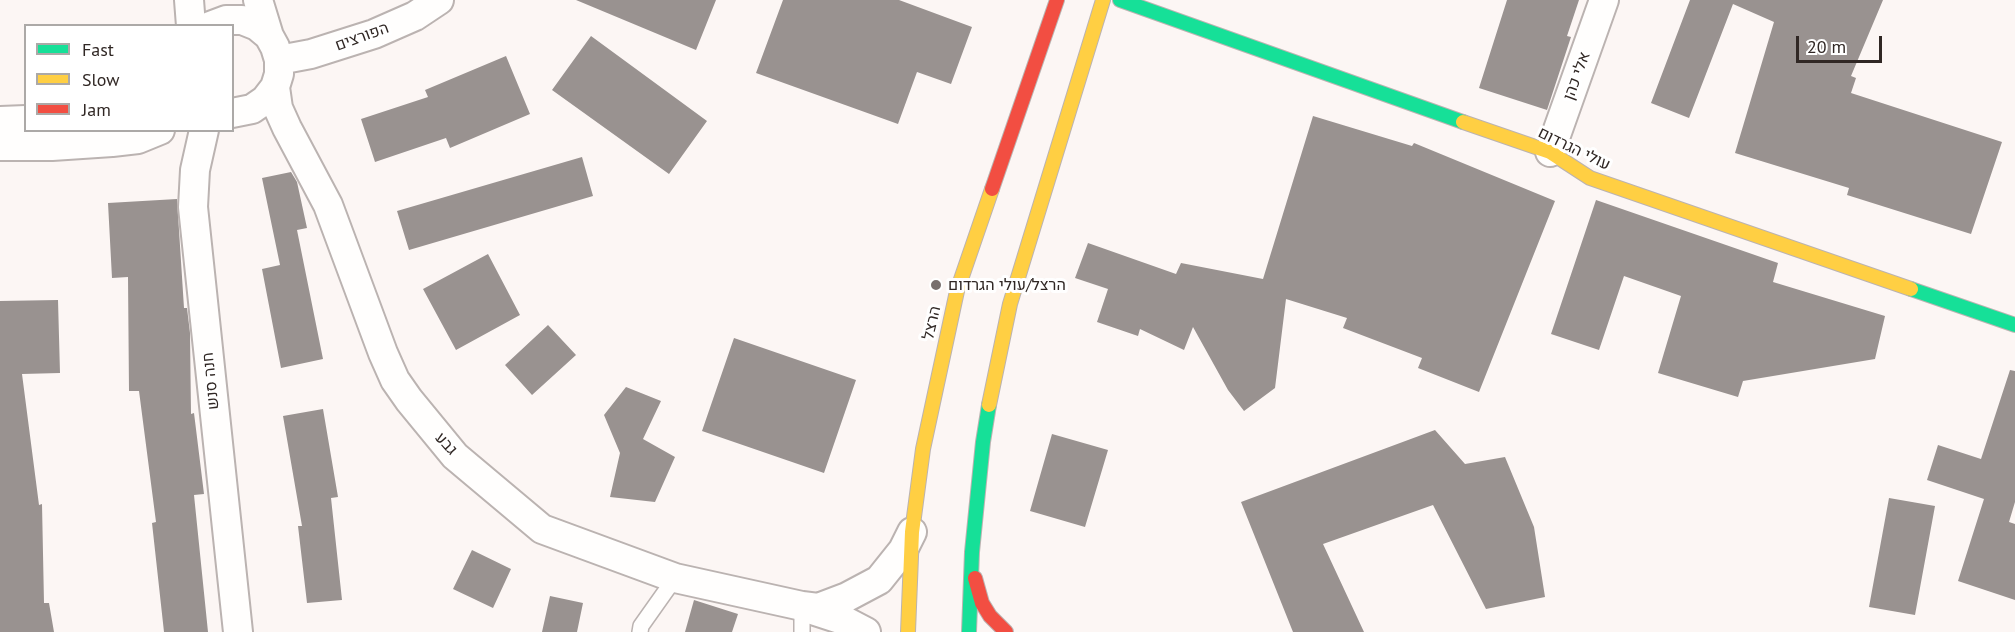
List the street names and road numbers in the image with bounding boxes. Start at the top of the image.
street label: הפורצים [333,18,391,56]
street label: אלי כהן [1559,49,1595,103]
street label: עולי הגרדום [1535,123,1613,175]
street label: הרצל [919,304,945,342]
street label: חנה סנש [198,351,224,411]
street label: גבע [431,429,461,459]

